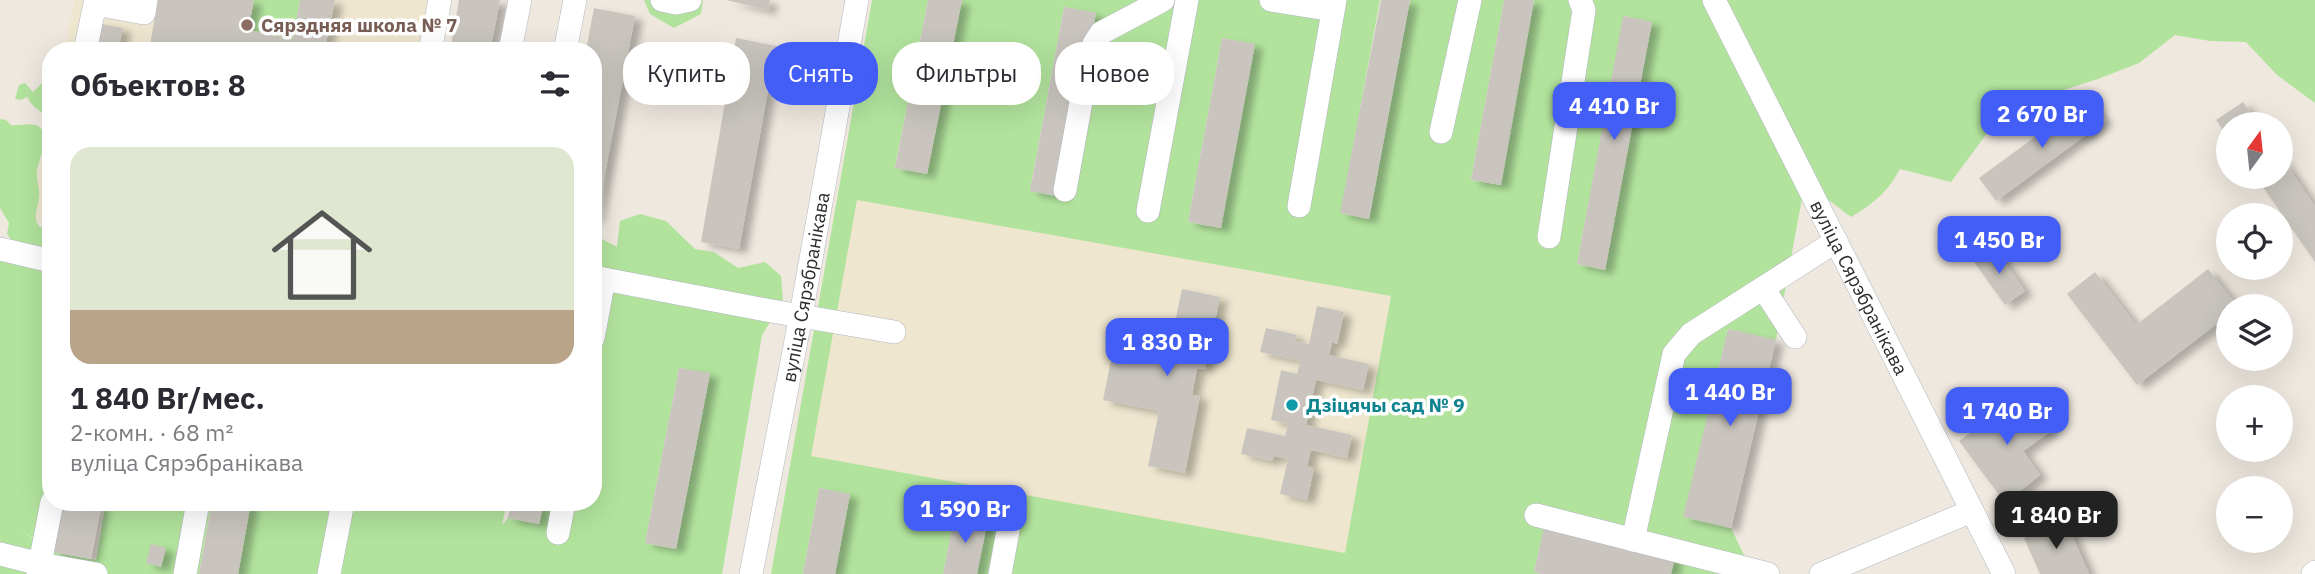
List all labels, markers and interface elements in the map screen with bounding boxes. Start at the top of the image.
place label: Сярэдняя школа № 7 [261,13,457,37]
marker: Сярэдняя школа № 7 [239,17,255,33]
chip: Купить [623,42,750,105]
chip: Снять [764,42,878,105]
chip: Фильтры [892,42,1041,105]
chip: Новое [1055,42,1174,105]
text: Объектов: 8 [70,65,246,104]
icon: filters [536,65,574,103]
pin: 4 410 Br [1542,82,1686,142]
text: 4 410 Br [1569,90,1659,120]
pin: 2 670 Br [1970,90,2114,150]
text: 2 670 Br [1997,98,2087,128]
north arrow [2216,112,2292,189]
map controls [2216,112,2293,553]
street label: вуліца Сярэбранікава [776,190,835,384]
icon: home [259,192,385,318]
street label: вуліца Сярэбранікава [1805,196,1913,379]
button: locate [2216,203,2293,280]
pin: 1 450 Br [1927,216,2071,276]
text: 1 450 Br [1954,224,2044,254]
button: layers [2216,294,2293,371]
pin: 1 830 Br [1095,318,1239,378]
text: 1 830 Br [1122,326,1212,356]
pin: 1 440 Br [1658,368,1802,428]
text: 1 440 Br [1685,376,1775,406]
text: 1 840 Br/мес. [70,378,265,417]
button: + [2216,385,2293,462]
pin: 1 740 Br [1935,388,2079,447]
place label: Дзіцячы сад № 9 [1306,393,1465,417]
text: 1 740 Br [1962,395,2052,425]
marker: Дзіцячы сад № 9 [1284,397,1300,413]
text: 2-комн. · 68 m² [70,417,233,447]
text: вуліца Сярэбранікава [70,447,303,477]
button: − [2216,476,2293,553]
pin: 1 590 Br [893,486,1037,545]
pin: 1 840 Br [1984,491,2128,551]
text: 1 590 Br [920,493,1010,523]
text: 1 840 Br [2011,499,2101,529]

